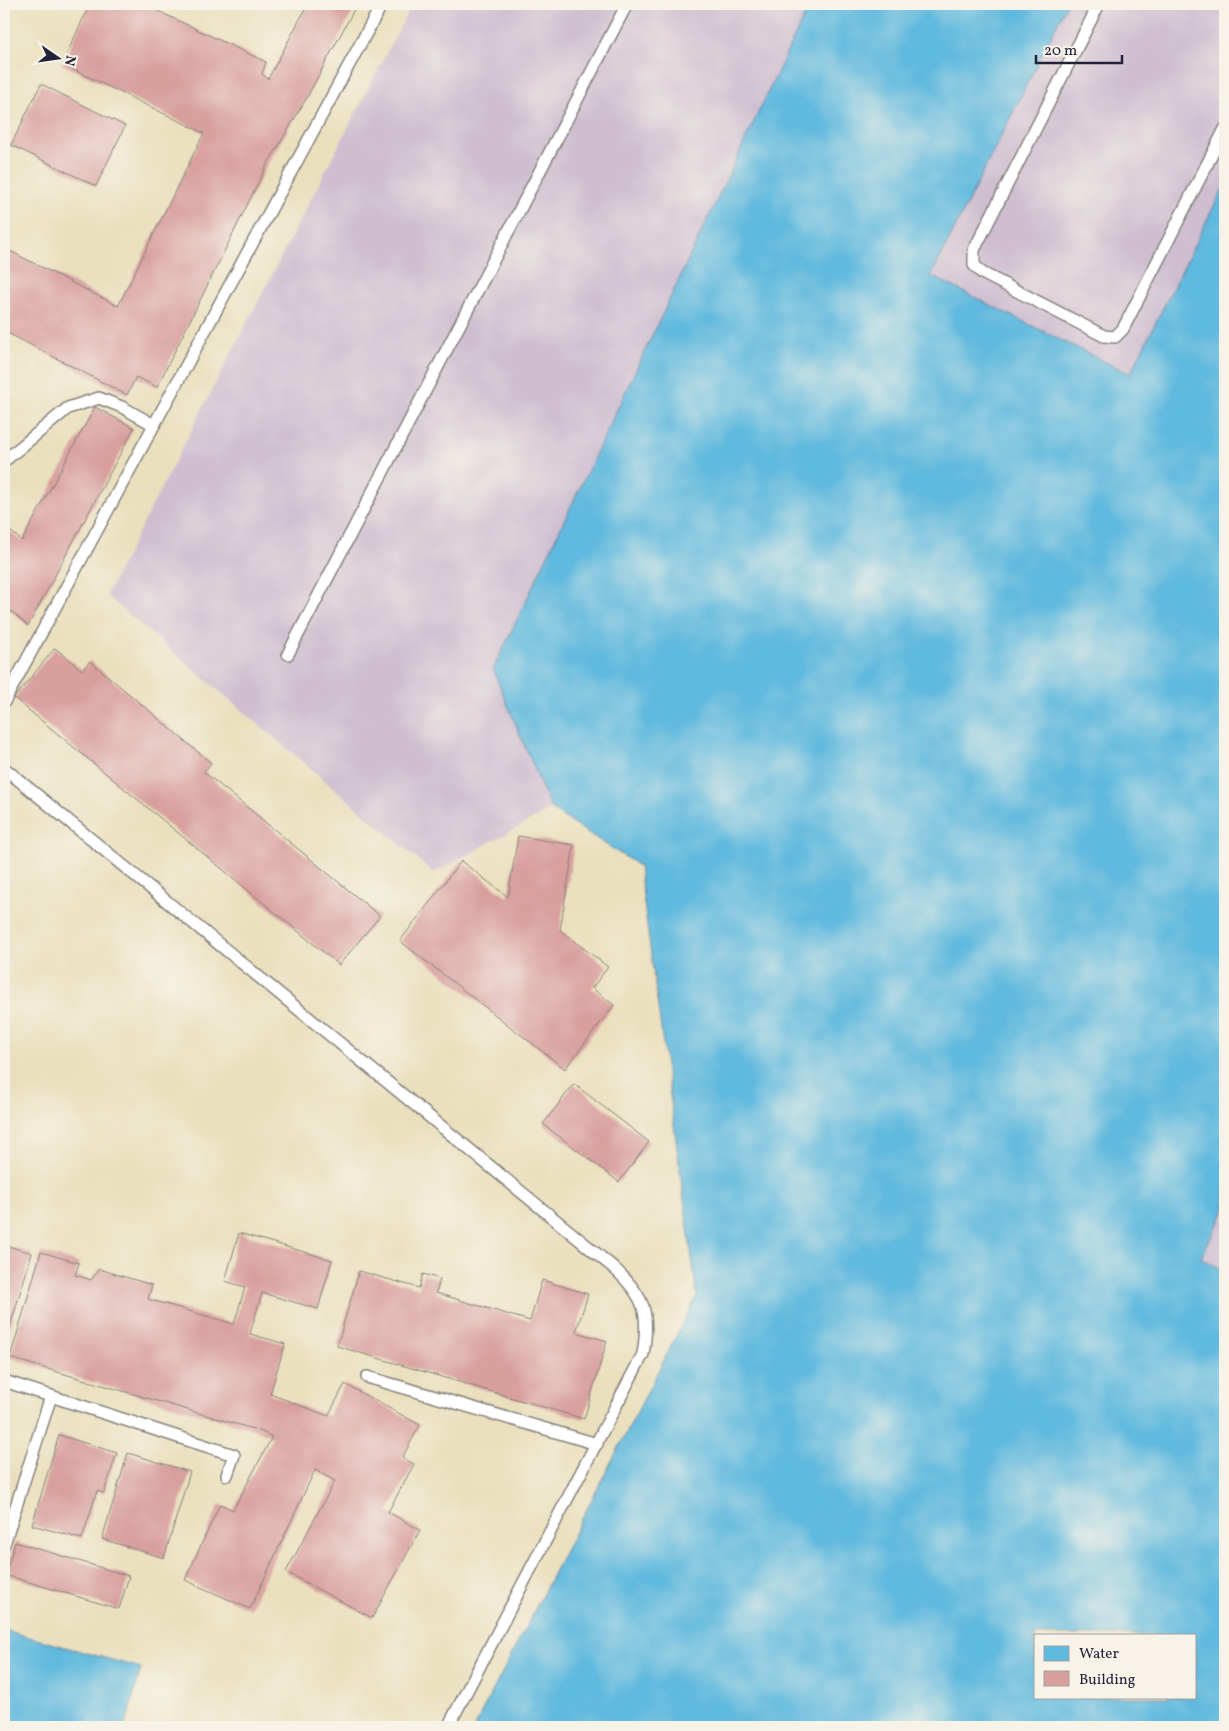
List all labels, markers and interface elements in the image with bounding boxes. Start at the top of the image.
north arrow [32,32,82,82]
scale bar [1036,32,1123,64]
text: 20 m [1044,41,1077,62]
text: N [59,53,80,68]
legend [1034,1634,1196,1698]
text: Water [1079,1644,1119,1665]
text: Building [1079,1670,1136,1691]

